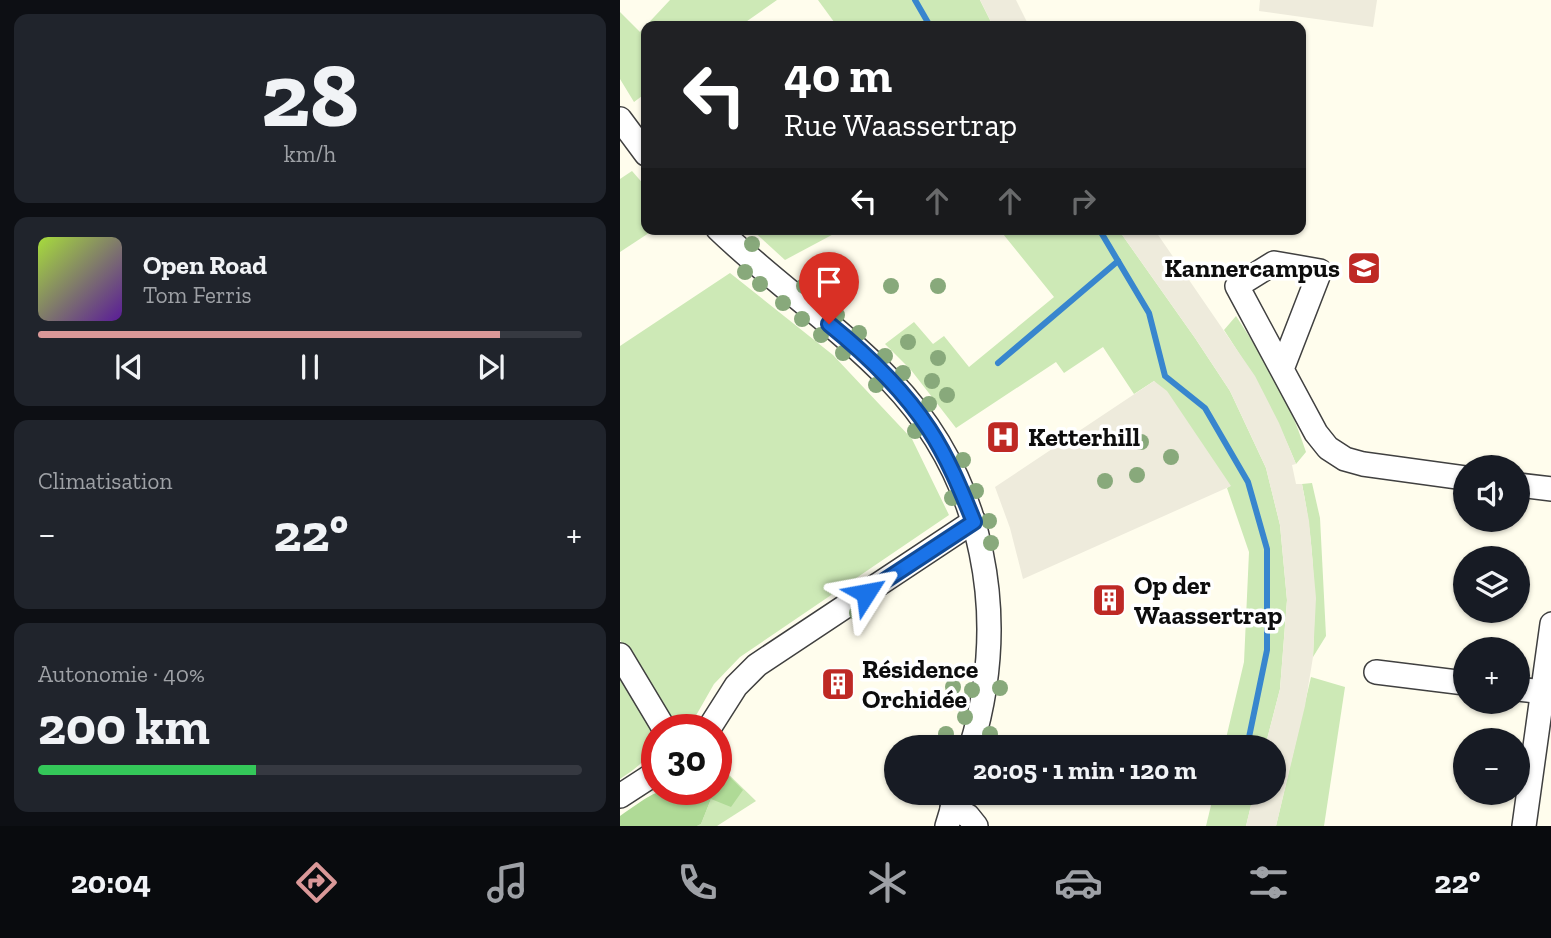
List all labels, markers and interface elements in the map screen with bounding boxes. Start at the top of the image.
text: 28 [261,40,359,149]
text: 40 m [784,46,892,105]
icon: left [669,49,760,140]
text: Rue Waassertrap [784,106,1017,144]
text: km/h [284,140,336,168]
icon: left [845,182,883,220]
icon: ahead [918,182,956,220]
icon: ahead [991,182,1029,220]
icon: right [1064,182,1102,220]
text: Open Road [143,249,267,281]
school or university icon: Kannercampus [1345,249,1383,287]
pin [799,252,859,324]
place label: Kannercampus [1164,252,1340,284]
icon: arrive [810,263,848,301]
text: Tom Ferris [143,281,252,309]
icon: previous [110,348,148,386]
icon: pause [291,348,329,386]
icon: next [472,348,510,386]
hospital icon: Ketterhill [984,418,1022,456]
place label: Ketterhill [1028,421,1140,453]
map controls [1453,455,1530,805]
button: sound [1453,455,1530,532]
text: Climatisation [38,467,172,495]
text: 22° [274,502,348,564]
text: − [38,511,56,557]
text: + [566,511,582,557]
button: layers [1453,546,1530,623]
position arrow [829,556,903,630]
place label: Op der Waassertrap [1134,569,1282,631]
building icon: Op der Waassertrap [1090,581,1128,619]
button: + [1453,637,1530,714]
place label: Résidence Orchidée [862,653,979,715]
text: Autonomie · 40% [38,660,205,688]
building icon: Résidence Orchidée [819,665,857,703]
text: 200 km [38,695,210,757]
speed limit sign: 30 [641,714,732,805]
button: − [1453,728,1530,805]
text: 20:05 · 1 min · 120 m [973,754,1197,786]
icon: directions [292,858,341,907]
icon: music [483,858,532,907]
icon: phone [673,858,722,907]
icon: climate [863,858,912,907]
icon: car [1054,858,1103,907]
icon: filters [1244,858,1293,907]
text: 20:04 [71,863,151,901]
text: 22° [1434,863,1480,901]

